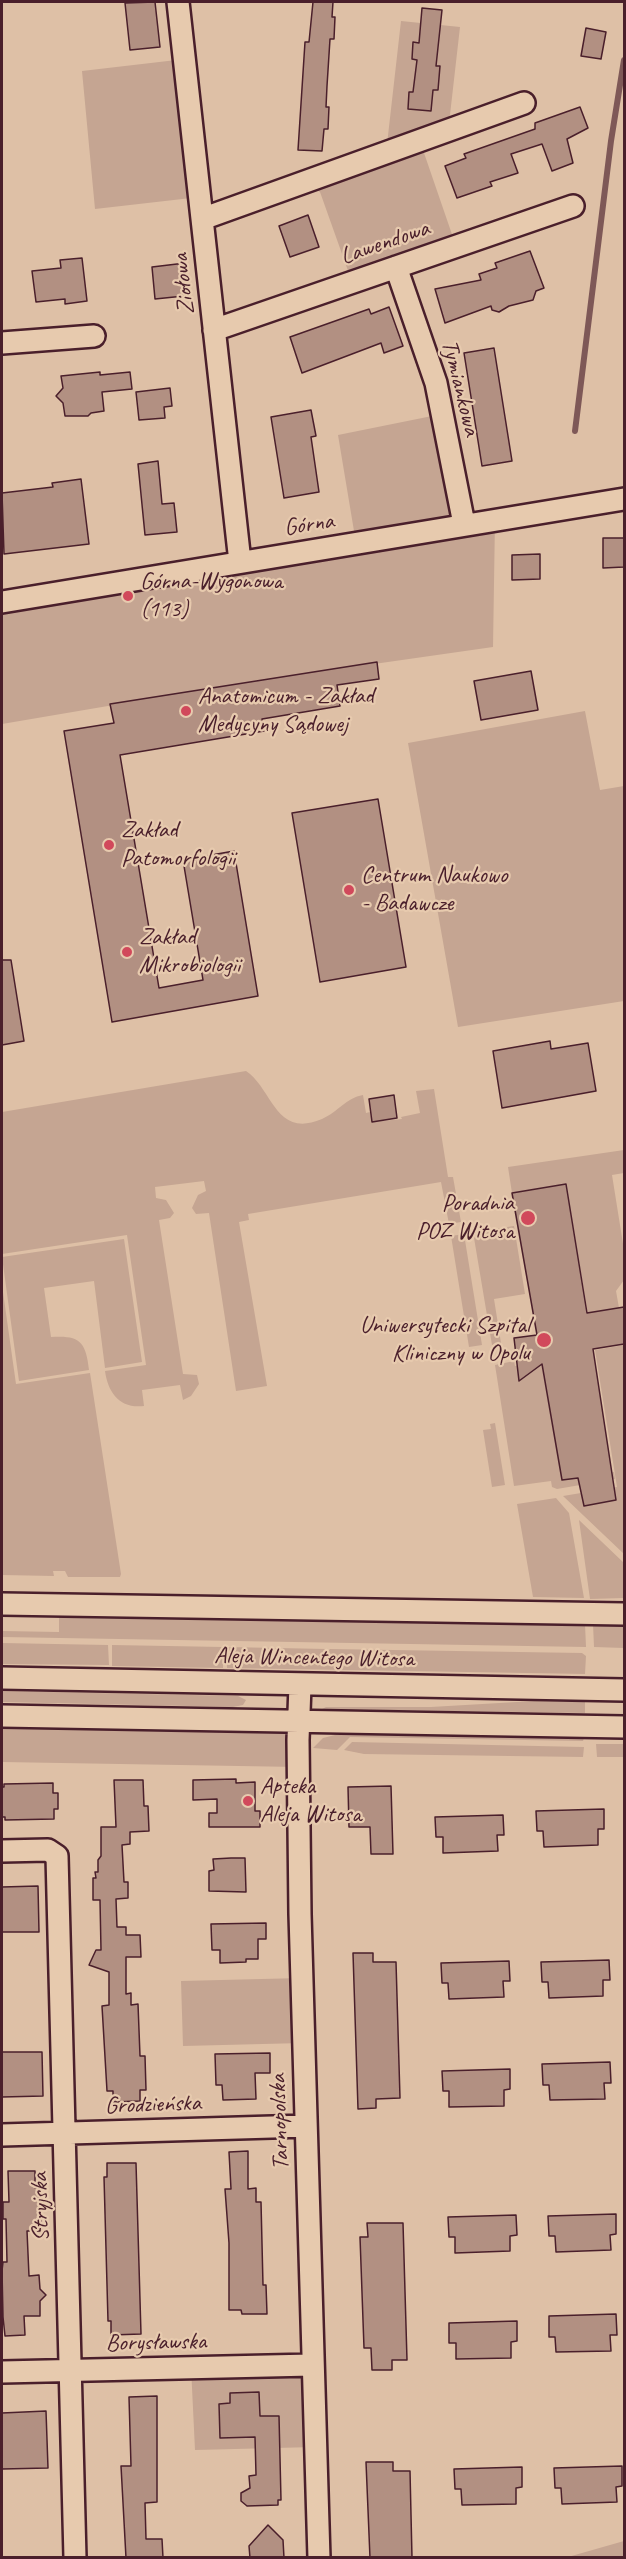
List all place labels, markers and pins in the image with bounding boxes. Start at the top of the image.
place label: Górna-Wygonowa (113) [140,568,282,624]
marker: Górna-Wygonowa (113) [121,589,135,603]
place label: Anatomicum - Zakład Medycyny Sądowej [198,683,374,739]
marker: Anatomicum - Zakład Medycyny Sądowej [179,704,193,718]
place label: Zakład Patomorfologii [121,817,235,873]
marker: Zakład Patomorfologii [102,838,116,852]
place label: Centrum Naukowo - Badawcze [361,862,507,918]
marker: Centrum Naukowo - Badawcze [342,883,356,897]
place label: Zakład Mikrobiologii [139,924,240,980]
marker: Zakład Mikrobiologii [120,945,134,959]
place label: Poradnia POZ Witosa [416,1190,514,1246]
marker: Poradnia POZ Witosa [519,1209,537,1227]
place label: Uniwersytecki Szpital Kliniczny w Opolu [360,1312,530,1368]
marker: Uniwersytecki Szpital Kliniczny w Opolu [535,1331,553,1349]
place label: Apteka Aleja Witosa [260,1773,361,1829]
marker: Apteka Aleja Witosa [241,1794,255,1808]

